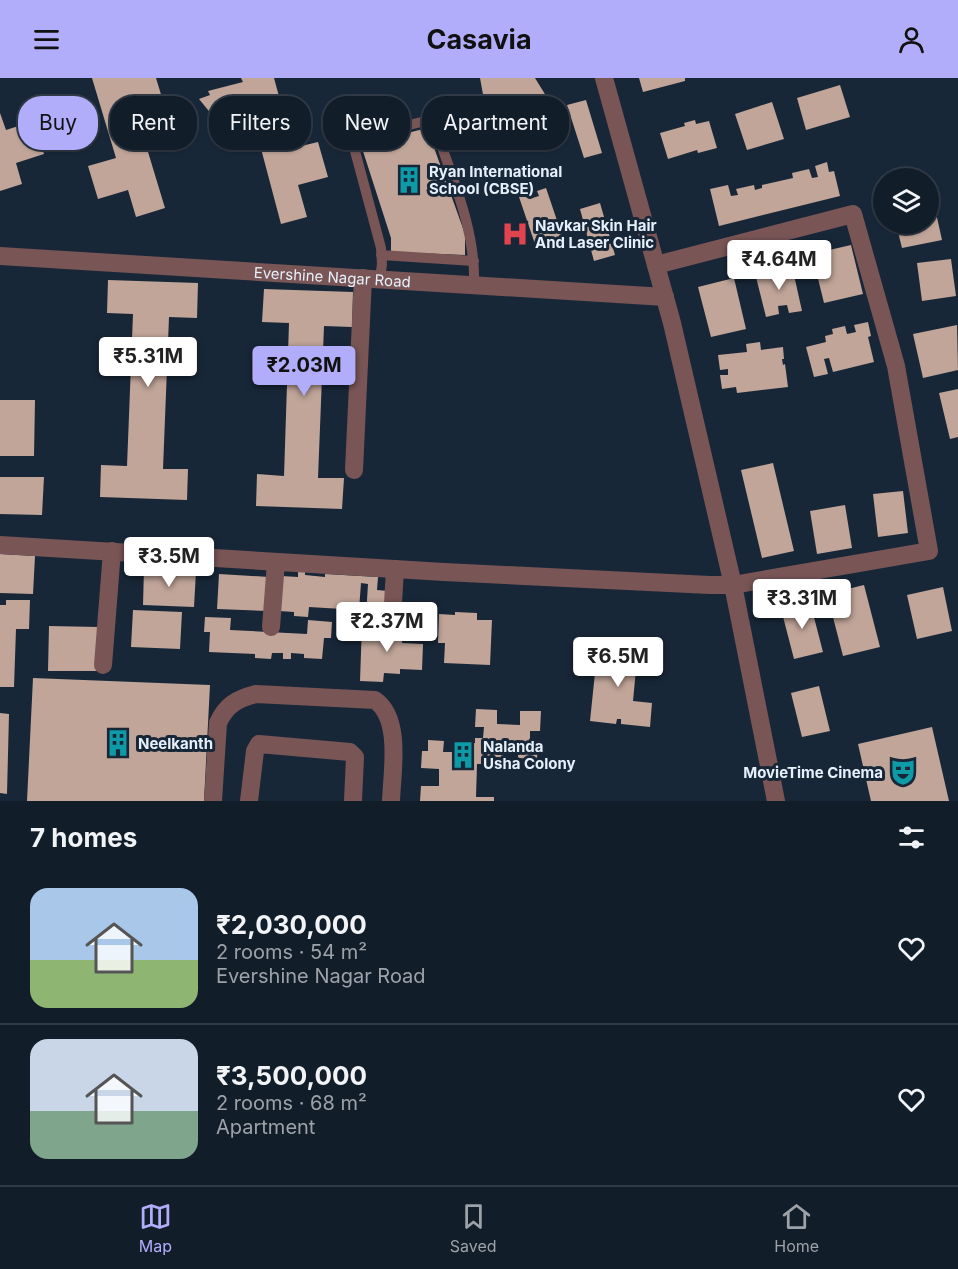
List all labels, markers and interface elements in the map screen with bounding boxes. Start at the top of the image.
icon: menu [30,23,63,56]
text: Casavia [426,23,532,56]
icon: person [895,23,928,56]
chip: Buy [18,96,98,150]
chip: Rent [110,96,197,150]
chip: Filters [209,96,311,150]
chip: New [323,96,410,150]
chip: Apartment [422,96,569,150]
place label: Ryan International School (CBSE) [429,162,562,198]
building icon: Ryan International School (CBSE) [394,165,424,195]
map controls [873,168,939,234]
button: layers [873,168,939,234]
place label: Navkar Skin Hair And Laser Clinic [535,216,657,252]
hospital icon: Navkar Skin Hair And Laser Clinic [500,219,530,249]
pin: ₹4.64M [730,240,828,291]
text: ₹4.64M [741,247,817,271]
street label: Evershine Nagar Road [253,262,411,291]
pin: ₹5.31M [99,337,197,388]
text: ₹5.31M [113,344,183,368]
pin: ₹2.03M [255,346,353,397]
text: ₹2.03M [266,353,342,377]
pin: ₹3.5M [127,537,211,588]
text: ₹3.5M [138,544,200,568]
pin: ₹3.31M [753,579,851,630]
text: ₹3.31M [767,586,837,610]
pin: ₹2.37M [338,602,436,653]
text: ₹2.37M [350,609,424,633]
pin: ₹6.5M [576,637,660,688]
text: ₹6.5M [587,644,649,668]
building icon: Neelkanth [103,728,133,758]
place label: Neelkanth [138,734,213,753]
place label: Nalanda Usha Colony [483,737,576,773]
building icon: Nalanda Usha Colony [448,740,478,770]
theatre icon: MovieTime Cinema [888,757,918,787]
place label: MovieTime Cinema [743,763,883,782]
icon: filters [895,821,928,854]
text: 7 homes [30,822,137,853]
text: ₹2,030,000 [216,909,367,940]
icon: home [78,912,150,984]
icon: heart [895,932,928,965]
text: 2 rooms · 54 m² [216,940,367,964]
text: Evershine Nagar Road [216,964,426,988]
text: ₹3,500,000 [216,1060,367,1091]
icon: home [78,1063,150,1135]
icon: heart [895,1083,928,1116]
text: 2 rooms · 68 m² [216,1091,367,1115]
text: Apartment [216,1115,315,1139]
tab: Map [139,1200,172,1256]
tab: Saved [450,1200,497,1256]
tab: Home [774,1200,819,1256]

